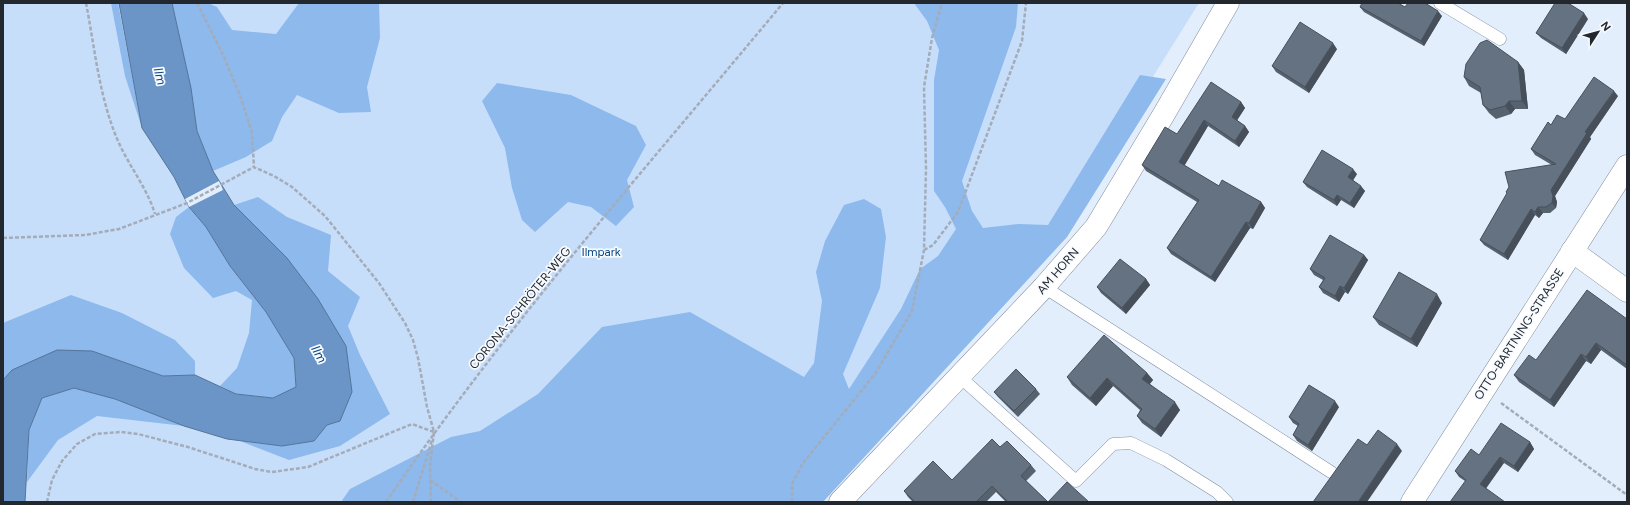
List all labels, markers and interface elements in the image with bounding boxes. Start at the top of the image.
north arrow [1578,12,1618,52]
text: N [1598,19,1613,34]
water label: Ilm [150,66,170,86]
street label: CORONA-SCHRÖTER-WEG [466,244,574,372]
park label: Ilmpark [581,245,621,259]
street label: AM HORN [1034,245,1082,297]
street label: OTTO-BARTNING-STRASSE [1471,266,1567,402]
water label: Ilm [308,343,330,365]

